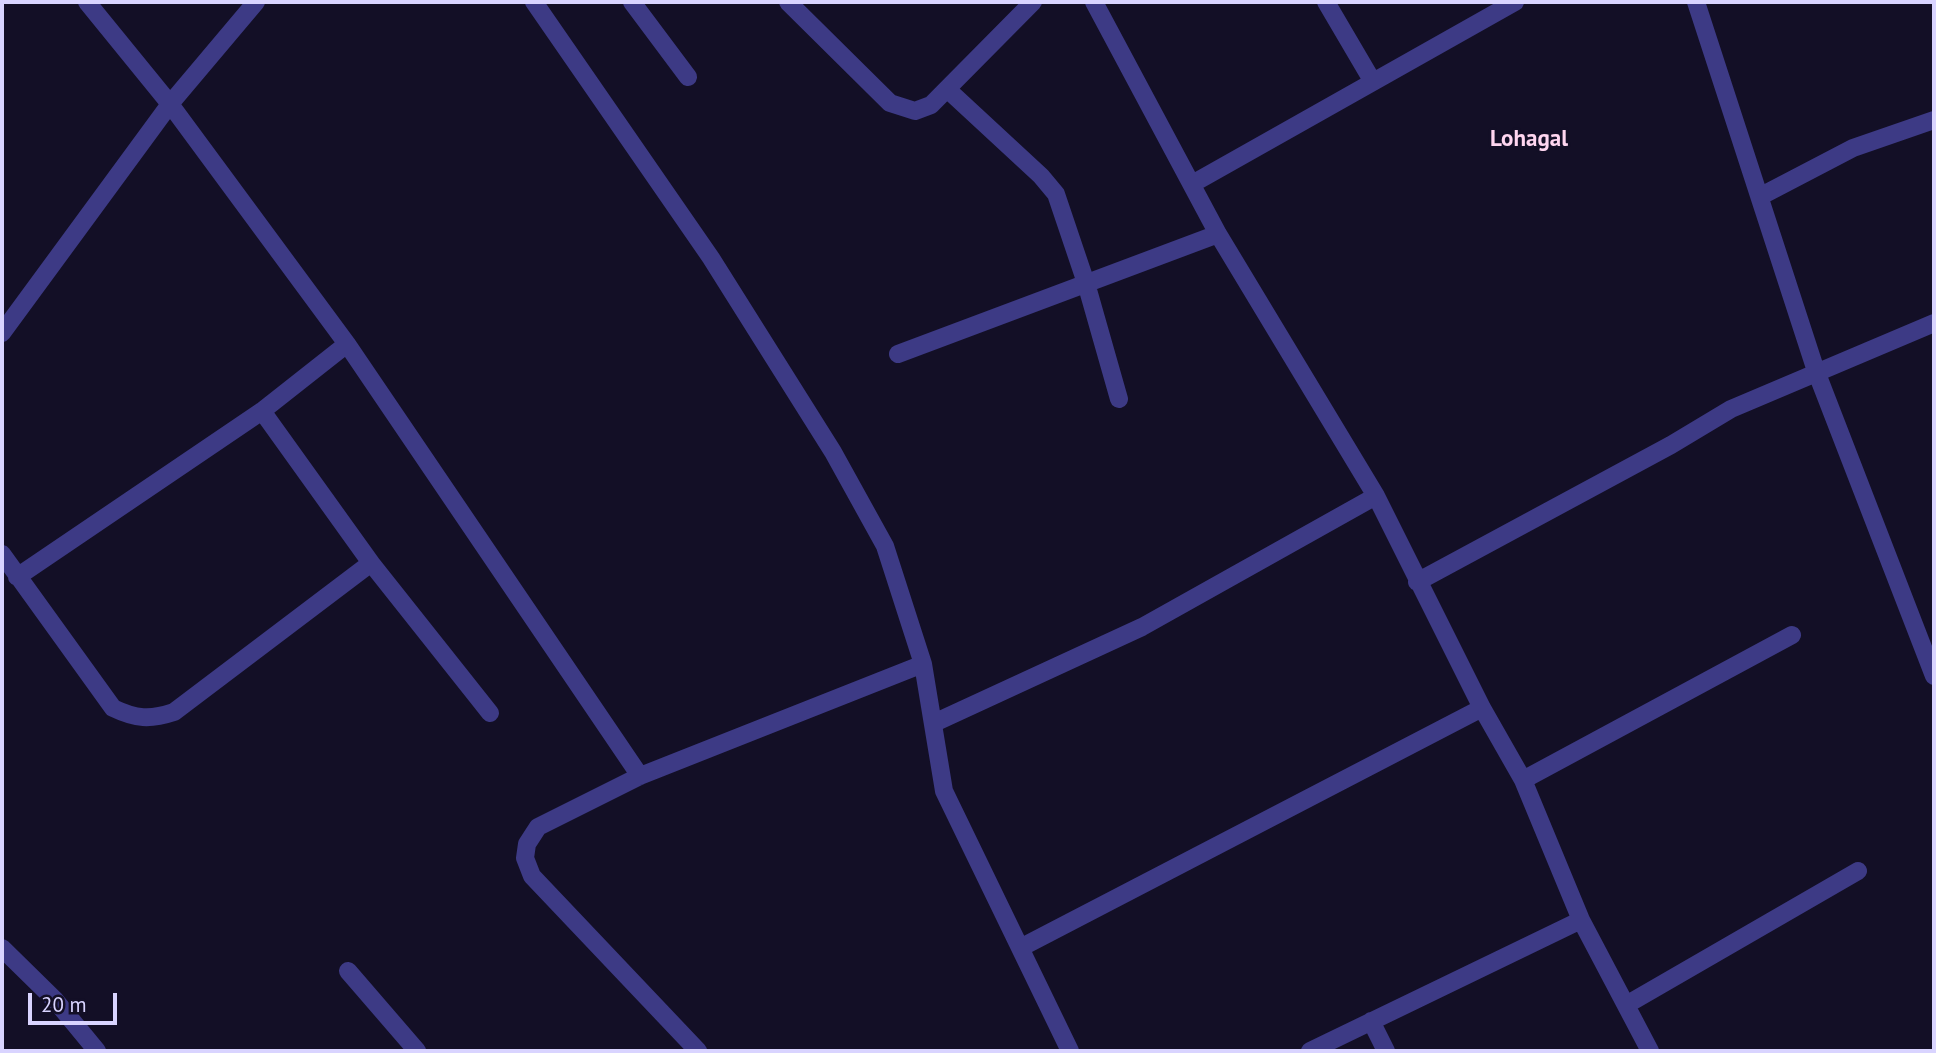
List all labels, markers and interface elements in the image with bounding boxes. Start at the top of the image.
district label: Lohagal [1490,125,1568,153]
scale bar [32,979,121,1023]
text: 20 m [41,991,87,1018]

